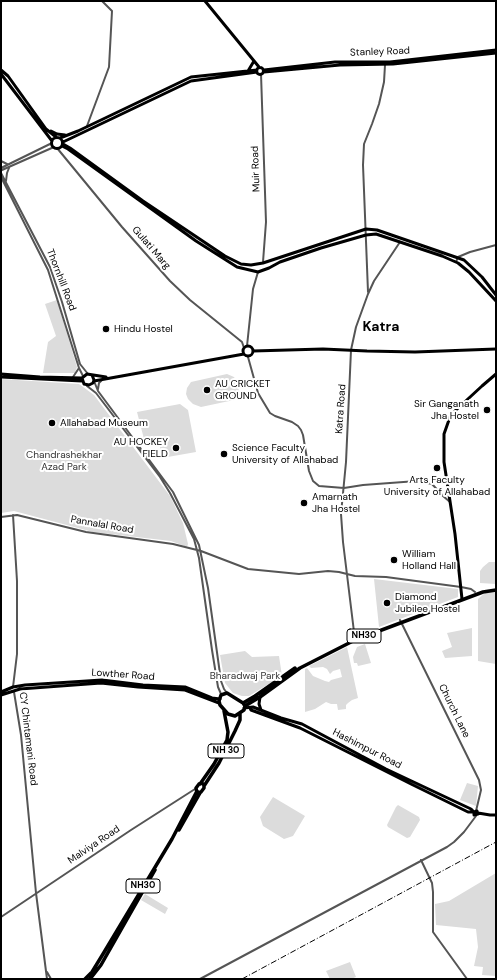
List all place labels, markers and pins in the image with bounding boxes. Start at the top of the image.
place label: Hindu Hostel [114,323,173,335]
marker: Hindu Hostel [101,324,111,334]
place label: AU CRICKET GROUND [215,378,270,402]
marker: AU CRICKET GROUND [202,385,212,395]
place label: Sir Ganganath Jha Hostel [414,398,479,422]
marker: Sir Ganganath Jha Hostel [482,405,492,415]
place label: Allahabad Museum [60,417,148,429]
marker: Allahabad Museum [47,418,57,428]
place label: AU HOCKEY FIELD [113,436,168,460]
place label: Science Faculty University of Allahabad [232,442,338,466]
marker: AU HOCKEY FIELD [171,443,181,453]
marker: Science Faculty University of Allahabad [219,449,229,459]
marker: Arts Faculty University of Allahabad [432,463,442,473]
place label: Arts Faculty University of Allahabad [384,474,490,498]
place label: Amarnath Jha Hostel [312,491,360,514]
marker: Amarnath Jha Hostel [299,498,309,508]
place label: William Holland Hall [402,548,456,572]
marker: William Holland Hall [389,555,399,565]
place label: Diamond Jubilee Hostel [395,591,460,614]
marker: Diamond Jubilee Hostel [382,598,392,608]

